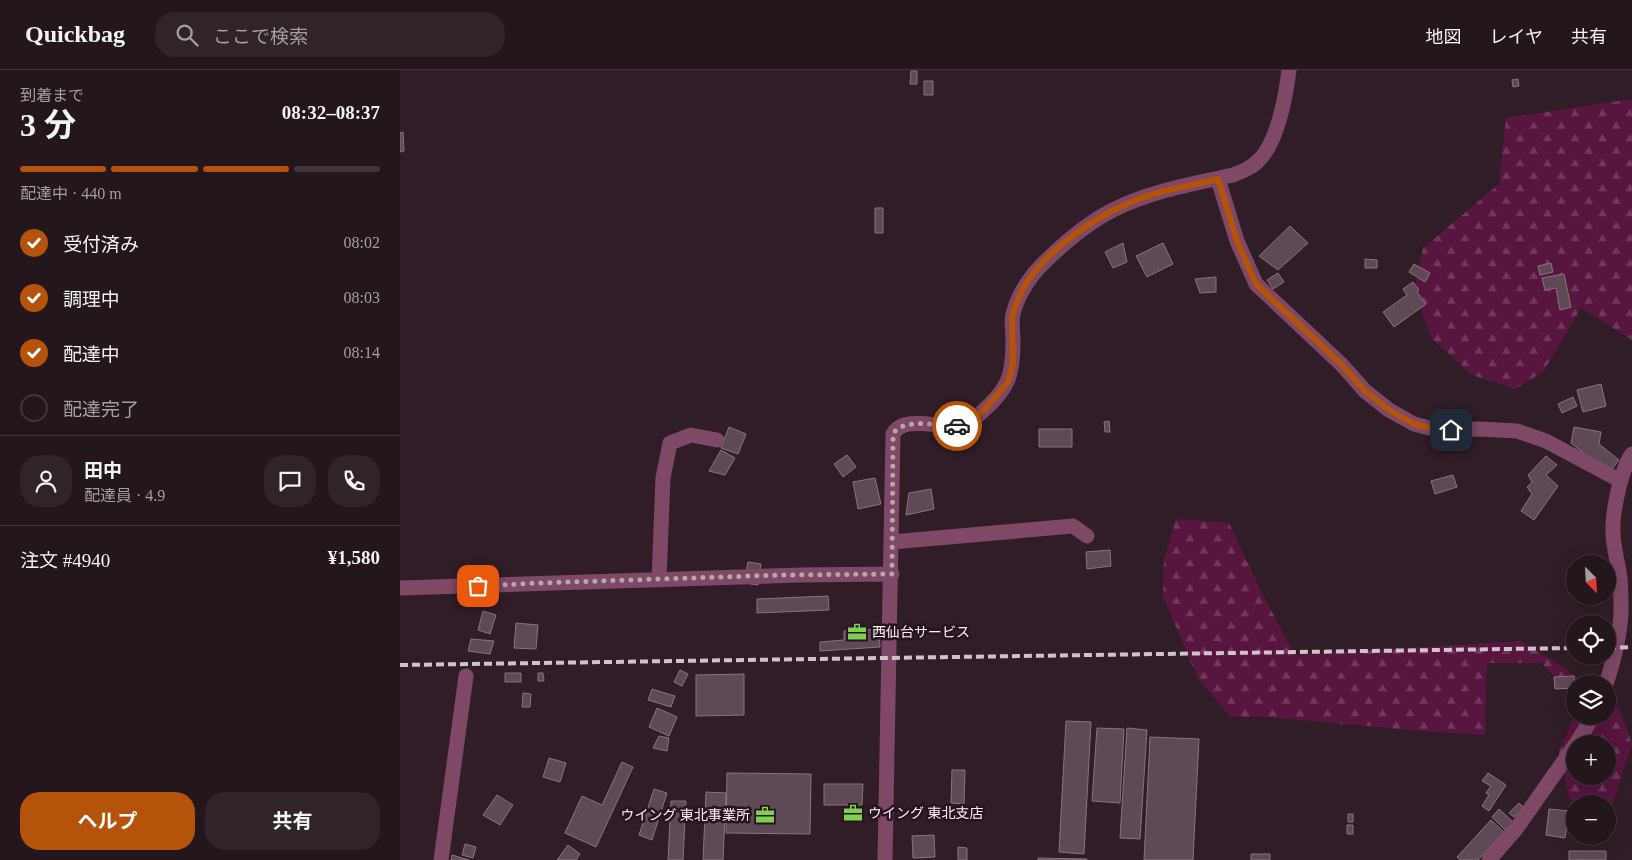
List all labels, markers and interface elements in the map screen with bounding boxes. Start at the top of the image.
search box [155,12,505,57]
text: Quickbag [25,21,125,47]
icon: search [173,21,201,49]
text: ここで検索 [213,26,308,47]
text: 地図 [1426,27,1462,47]
text: レイヤ [1490,27,1543,47]
text: 共有 [1571,27,1607,47]
text: 到着まで [20,87,84,104]
text: 08:32–08:37 [282,102,380,123]
text: 3 分 [20,107,76,143]
text: 配達中 · 440 m [20,185,122,202]
icon: check [20,229,48,257]
text: 受付済み [63,234,139,255]
text: 08:02 [344,234,380,251]
icon: check [20,284,48,312]
text: 調理中 [63,289,120,310]
text: 08:03 [344,289,380,306]
icon: check [20,339,48,367]
text: 配達中 [63,344,120,365]
text: 08:14 [344,344,380,361]
text: 配達完了 [63,399,139,420]
courier [932,401,982,451]
pin [1430,409,1472,451]
icon: car [943,412,971,440]
icon: home [1437,416,1465,444]
button: person [20,455,72,507]
button: chat [264,455,316,507]
button: phone [328,455,380,507]
text: 田中 [84,460,122,481]
text: 配達員 · 4.9 [84,487,165,504]
text: ¥1,580 [328,547,380,568]
text: 注文 #4940 [20,550,110,571]
north arrow [1566,555,1616,605]
map controls [1566,555,1616,845]
pin [457,565,499,607]
icon: bag [464,572,492,600]
button: locate [1566,615,1616,665]
office icon: 西仙台サービス [846,621,868,643]
place label: 西仙台サービス [872,624,970,640]
button: layers [1566,675,1616,725]
button: + [1566,735,1616,785]
button: ヘルプ [20,792,195,850]
button: 共有 [205,792,380,850]
button: − [1566,795,1616,845]
office icon: ウイング 東北支店 [842,802,864,824]
office icon: ウイング 東北事業所 [754,804,776,826]
place label: ウイング 東北支店 [868,805,984,821]
place label: ウイング 東北事業所 [621,807,750,823]

